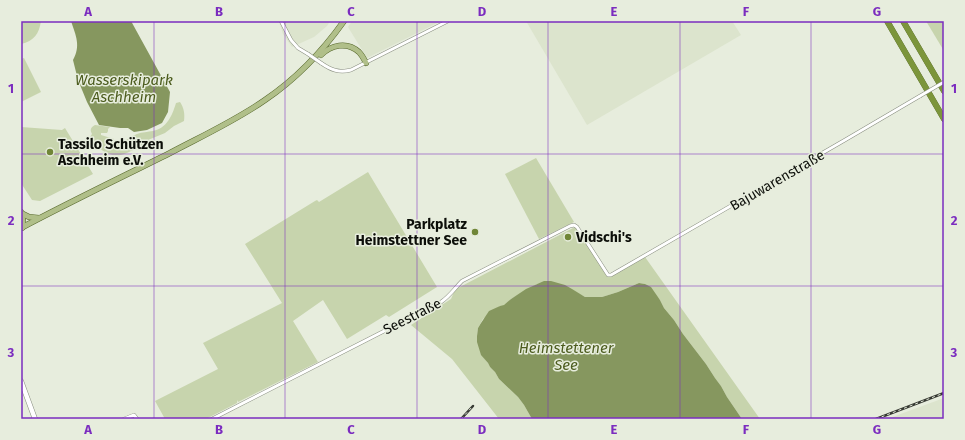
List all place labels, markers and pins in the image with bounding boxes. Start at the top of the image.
place label: Tassilo Schützen Aschheim e.V. [57,136,164,169]
marker: Tassilo Schützen Aschheim e.V. [45,147,55,157]
place label: Parkplatz Heimstettner See [356,216,468,249]
marker: Parkplatz Heimstettner See [470,227,480,237]
place label: Vidschi's [575,229,632,246]
marker: Vidschi's [563,232,573,242]

